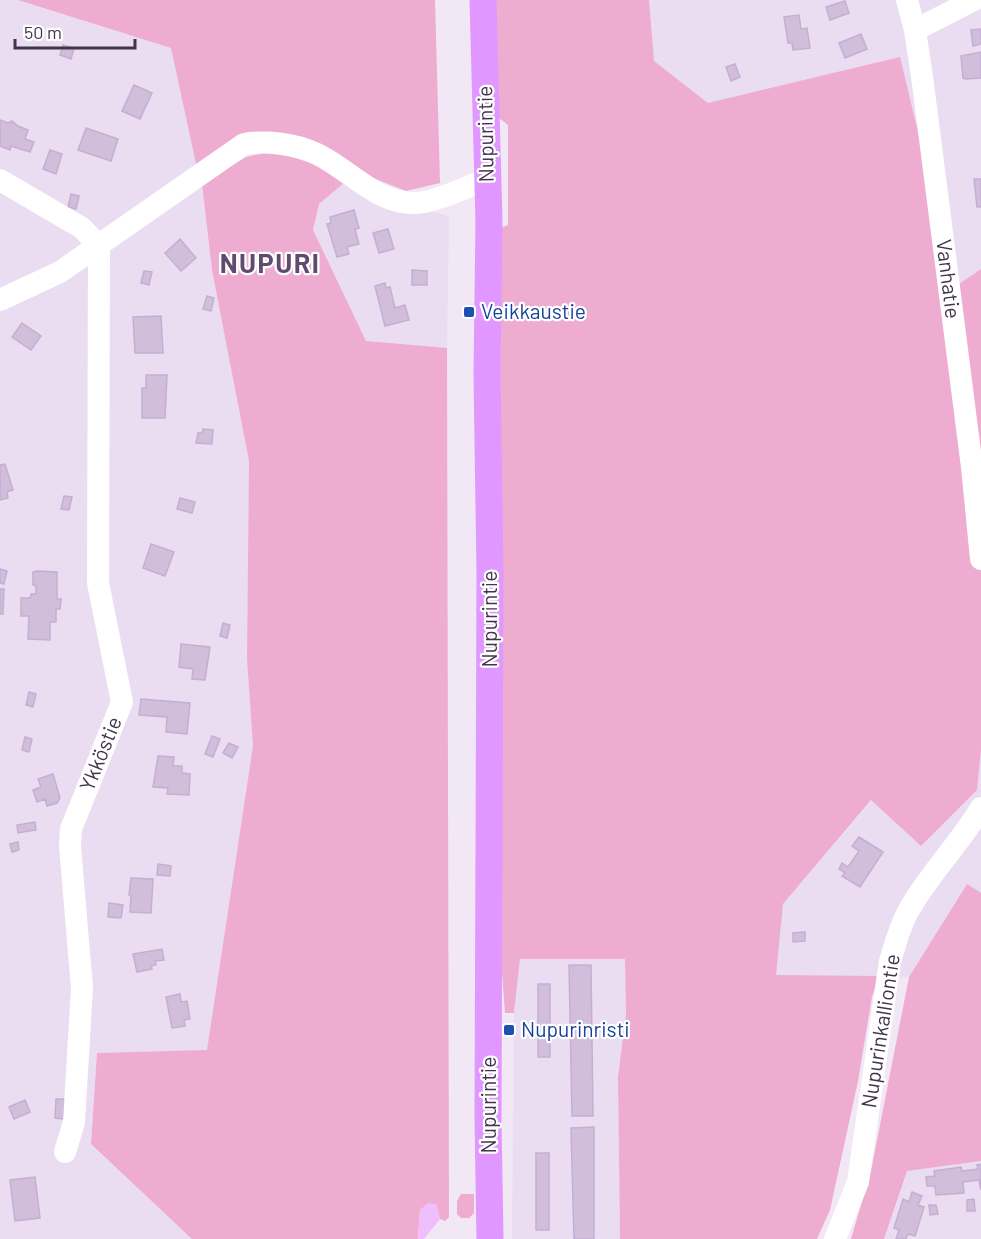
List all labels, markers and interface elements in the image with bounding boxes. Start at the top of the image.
scale bar [15,12,135,50]
text: 50 m [24,21,62,43]
street label: Nupurintie [471,85,498,183]
street label: Vanhatie [932,238,967,320]
district label: NUPURI [220,246,320,278]
place label: Veikkaustie [481,298,586,323]
marker: Veikkaustie [462,305,476,319]
street label: Nupurintie [476,571,501,667]
street label: Ykköstie [73,713,126,794]
street label: Nupurinkalliontie [855,952,904,1110]
place label: Nupurinristi [521,1016,630,1041]
marker: Nupurinristi [502,1023,516,1037]
street label: Nupurintie [475,1057,500,1153]

